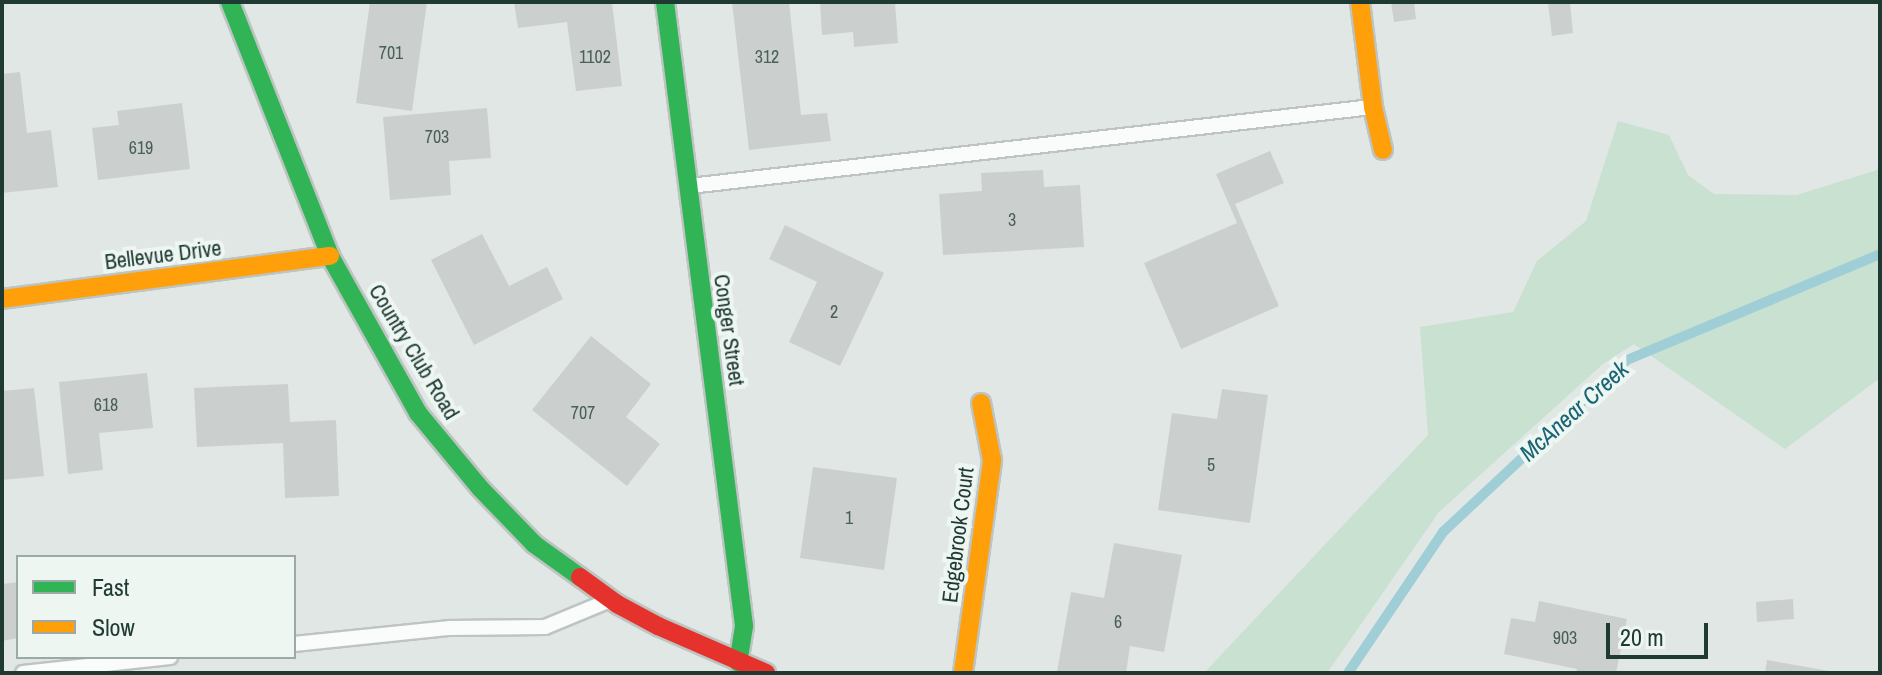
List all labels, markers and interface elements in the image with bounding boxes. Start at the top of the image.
house number: 701 [379,42,403,64]
house number: 1102 [579,46,611,68]
house number: 312 [755,46,779,68]
house number: 703 [425,126,449,148]
house number: 619 [129,137,153,159]
house number: 3 [1008,209,1016,231]
street label: Bellevue Drive [103,235,223,275]
street label: Conger Street [708,273,750,387]
street label: Country Club Road [363,279,465,425]
house number: 2 [830,301,838,323]
water label: McAnear Creek [1514,355,1634,467]
house number: 618 [94,394,118,416]
house number: 707 [571,402,595,424]
house number: 5 [1207,454,1215,476]
street label: Edgebrook Court [937,466,979,604]
house number: 1 [845,507,853,529]
legend [16,555,296,659]
text: Fast [92,571,129,603]
scale bar [1610,607,1712,657]
text: Slow [92,611,135,643]
house number: 6 [1114,611,1122,633]
text: 20 m [1620,621,1664,653]
house number: 903 [1553,627,1577,649]

